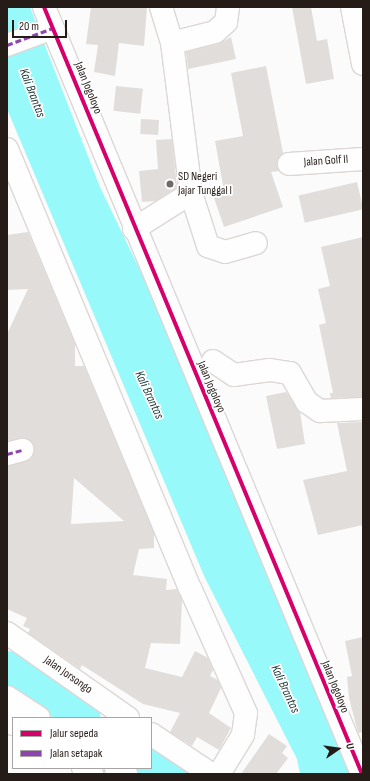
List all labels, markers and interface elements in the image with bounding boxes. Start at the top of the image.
scale bar [14,12,69,38]
text: 20 m [19,19,39,34]
street label: Jalan Jogoloyo [71,60,105,116]
water label: Kali Brantas [16,66,48,120]
street label: Jalan Golf II [303,152,349,170]
place label: SD Negeri Jajar Tunggal I [178,170,232,198]
marker: SD Negeri Jajar Tunggal I [165,179,175,189]
street label: Jalan Jogoloyo [194,359,228,415]
water label: Kali Brantas [131,368,167,422]
street label: Jalan Jorsongo [41,653,95,697]
street label: Jalan Jogoloyo [318,659,352,715]
water label: Kali Brantas [267,662,303,716]
legend [12,717,152,769]
text: Jalur sepeda [50,726,98,741]
north arrow [318,729,358,769]
text: U [343,742,357,750]
text: Jalan setapak [50,746,102,761]

